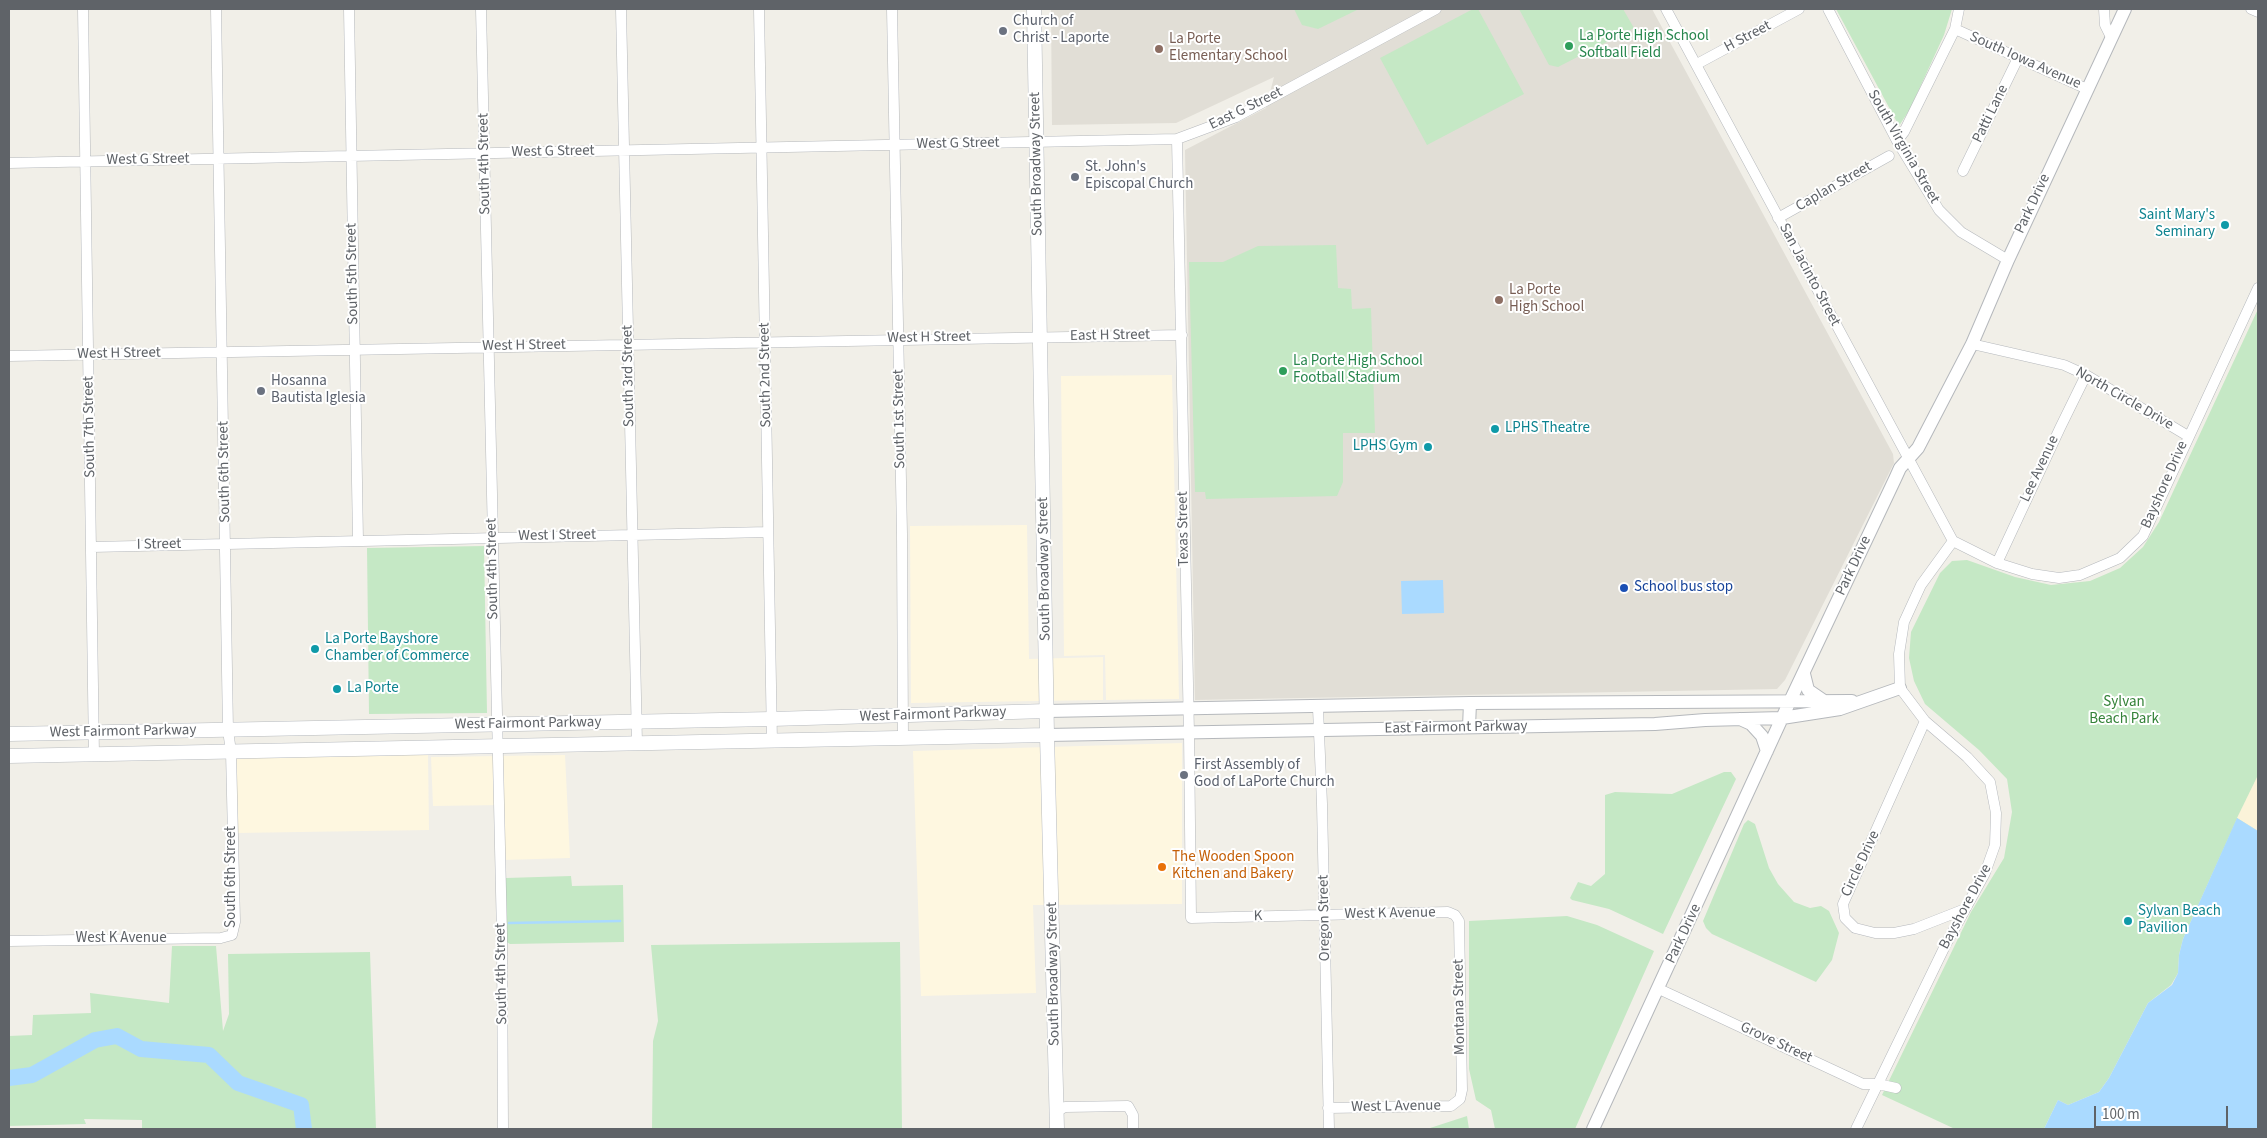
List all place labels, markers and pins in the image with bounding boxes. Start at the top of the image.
place label: Church of Christ - Laporte [1013,13,1109,48]
marker: Church of Christ - Laporte [997,25,1009,37]
place label: La Porte High School Softball Field [1579,28,1709,63]
place label: La Porte Elementary School [1169,31,1287,66]
marker: La Porte High School Softball Field [1563,40,1575,52]
marker: La Porte Elementary School [1153,43,1165,55]
place label: St. John's Episcopal Church [1085,159,1193,194]
marker: St. John's Episcopal Church [1069,171,1081,183]
place label: Saint Mary's Seminary [2139,207,2215,242]
marker: Saint Mary's Seminary [2219,219,2231,231]
place label: La Porte High School [1509,282,1584,317]
marker: La Porte High School [1493,294,1505,306]
place label: La Porte High School Football Stadium [1293,353,1423,388]
marker: La Porte High School Football Stadium [1277,365,1289,377]
place label: Hosanna Bautista Iglesia [271,373,366,408]
marker: Hosanna Bautista Iglesia [255,385,267,397]
place label: LPHS Theatre [1505,420,1590,438]
marker: LPHS Theatre [1489,423,1501,435]
place label: LPHS Gym [1353,438,1418,456]
marker: LPHS Gym [1422,441,1434,453]
place label: School bus stop [1634,579,1733,597]
marker: School bus stop [1618,582,1630,594]
place label: La Porte Bayshore Chamber of Commerce [325,631,469,666]
marker: La Porte Bayshore Chamber of Commerce [309,643,321,655]
place label: La Porte [347,680,399,698]
marker: La Porte [331,683,343,695]
place label: First Assembly of God of LaPorte Church [1194,757,1335,792]
marker: First Assembly of God of LaPorte Church [1178,769,1190,781]
place label: The Wooden Spoon Kitchen and Bakery [1172,849,1294,884]
marker: The Wooden Spoon Kitchen and Bakery [1156,861,1168,873]
place label: Sylvan Beach Pavilion [2138,903,2221,938]
marker: Sylvan Beach Pavilion [2122,915,2134,927]

